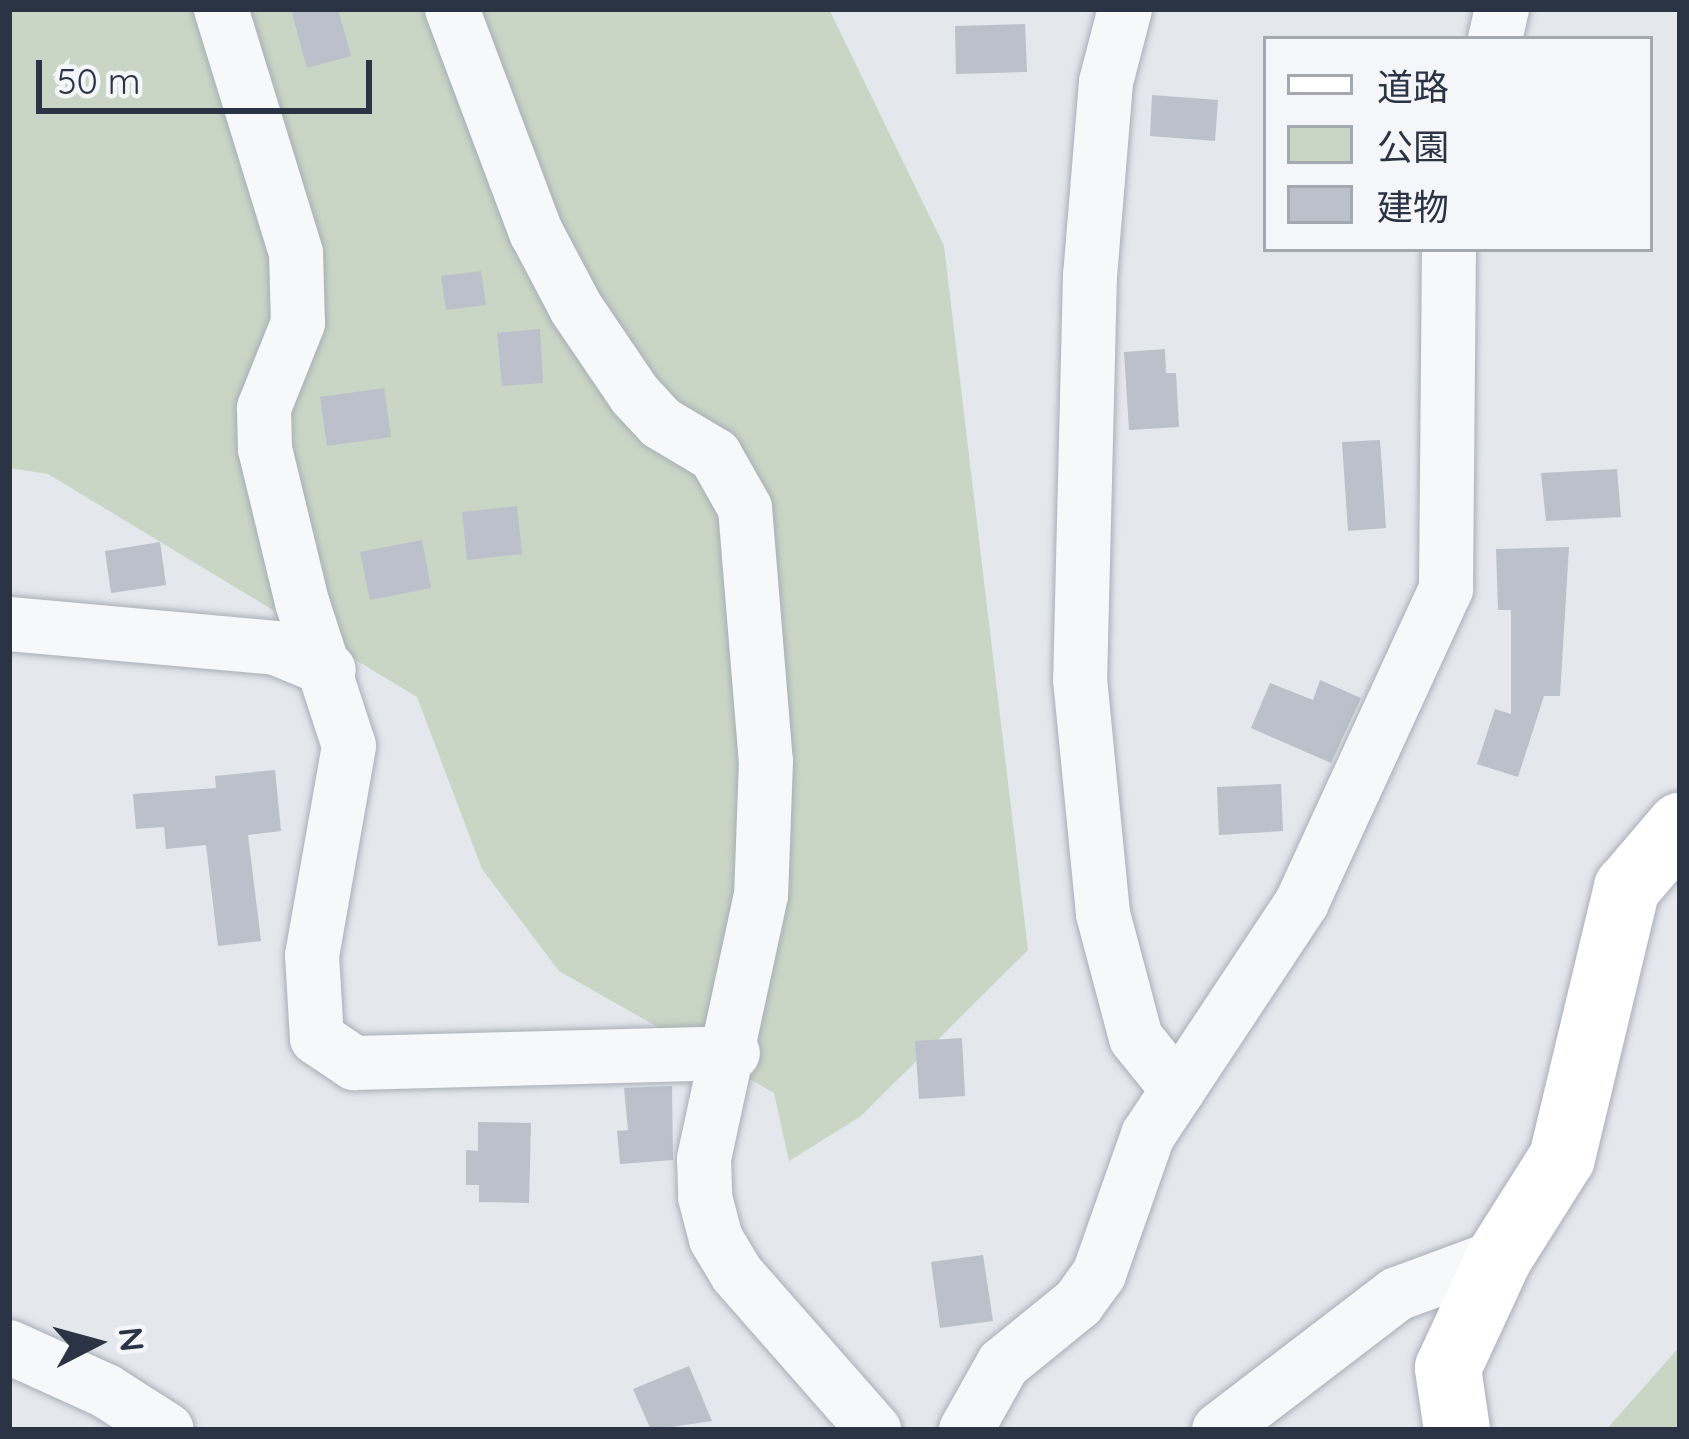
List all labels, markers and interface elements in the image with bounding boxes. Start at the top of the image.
scale bar [42,36,378,110]
legend [1263,36,1653,252]
text: 50 m [57,58,141,103]
text: 道路 [1377,64,1449,109]
text: 公園 [1377,124,1449,169]
text: 建物 [1377,184,1449,229]
north arrow [36,1283,156,1403]
text: N [111,1325,154,1353]

